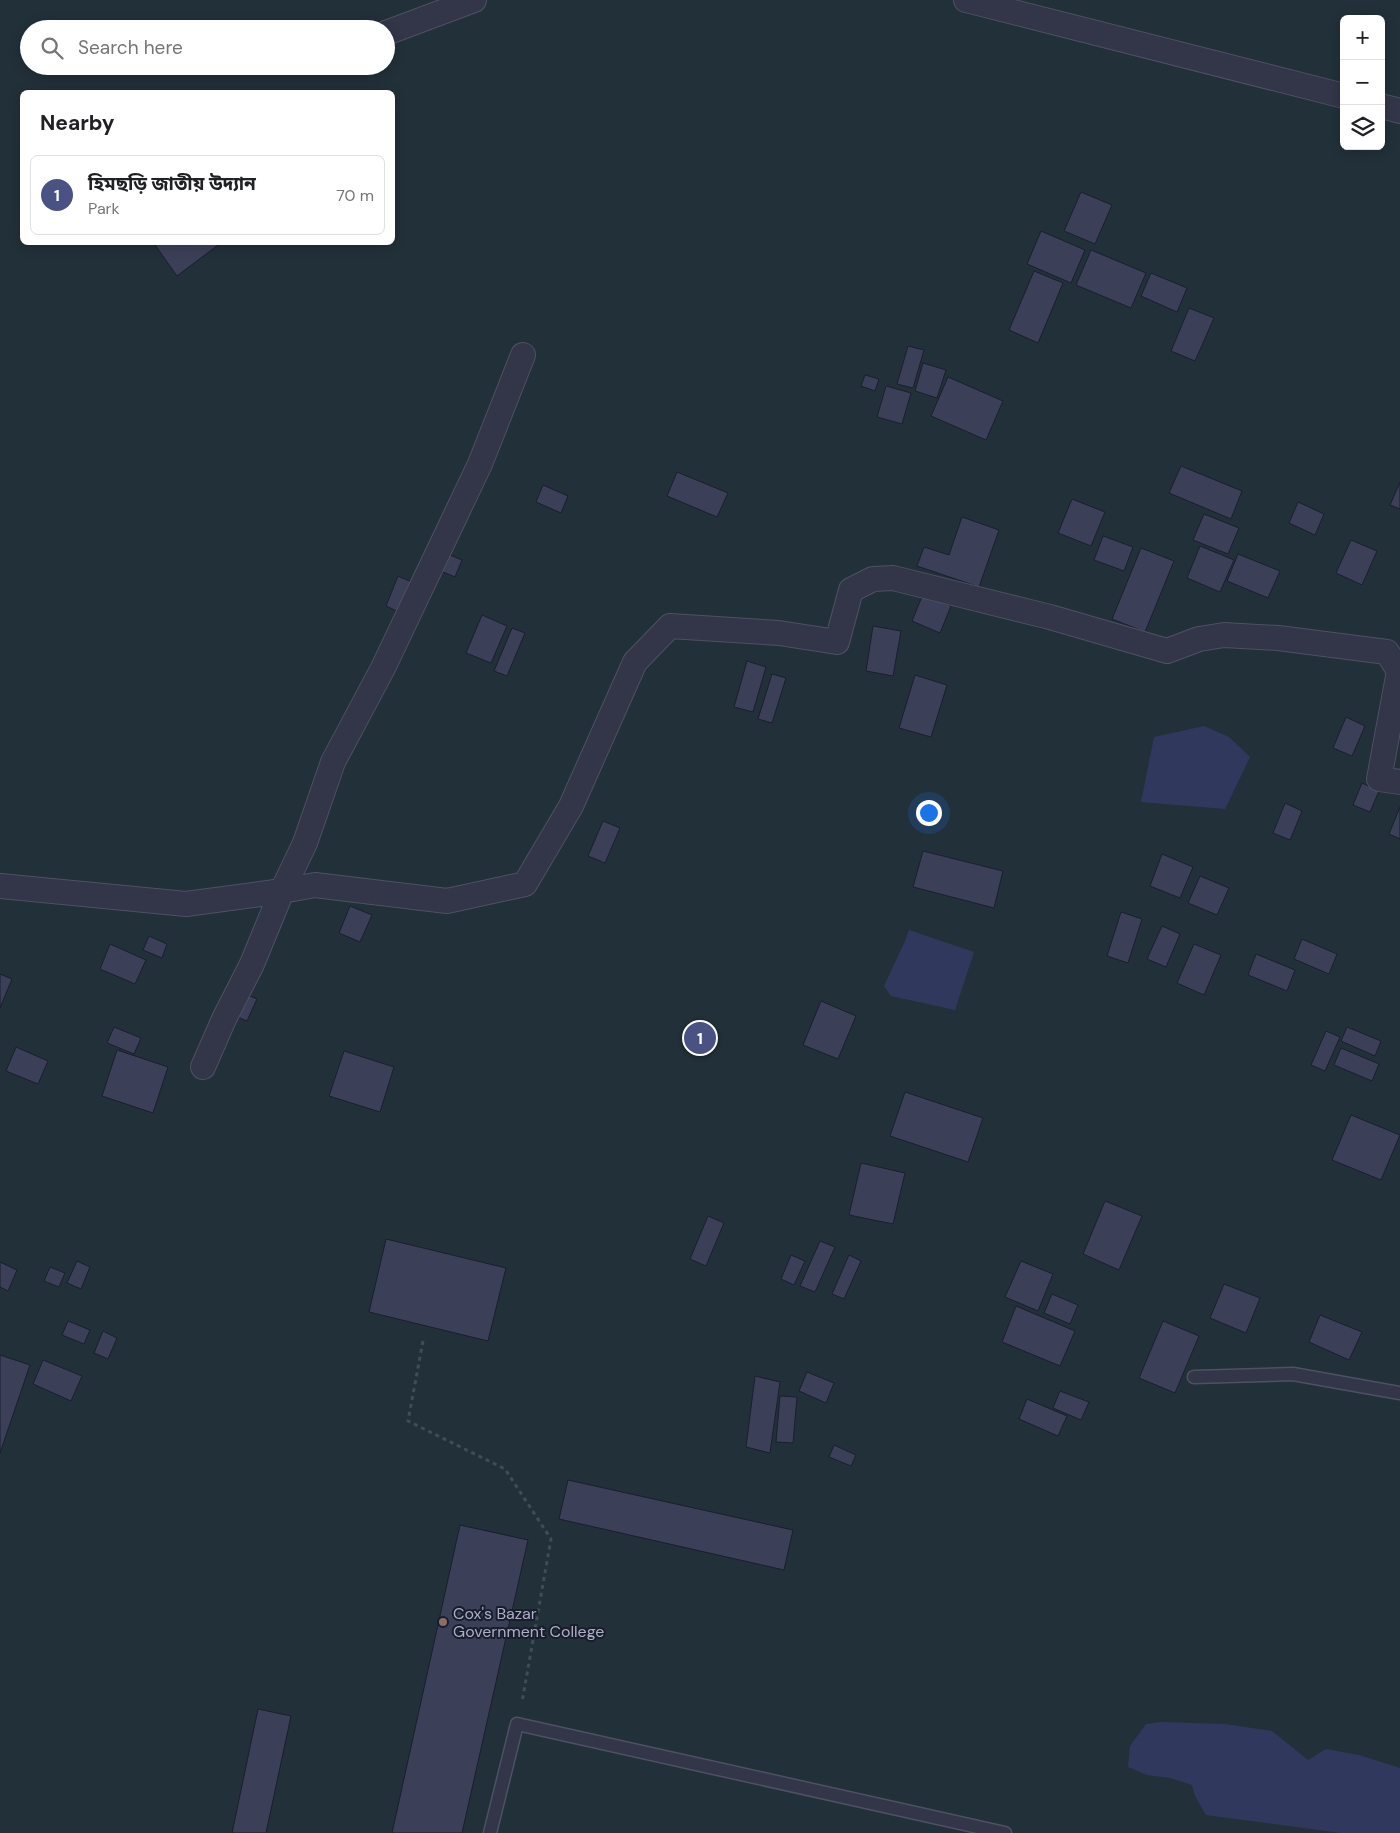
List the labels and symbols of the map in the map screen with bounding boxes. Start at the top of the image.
your location [916,800,942,826]
pin: 1 [684,1019,716,1057]
place label: Cox's Bazar Government College [453,1603,604,1642]
marker: Cox's Bazar Government College [437,1616,449,1628]

